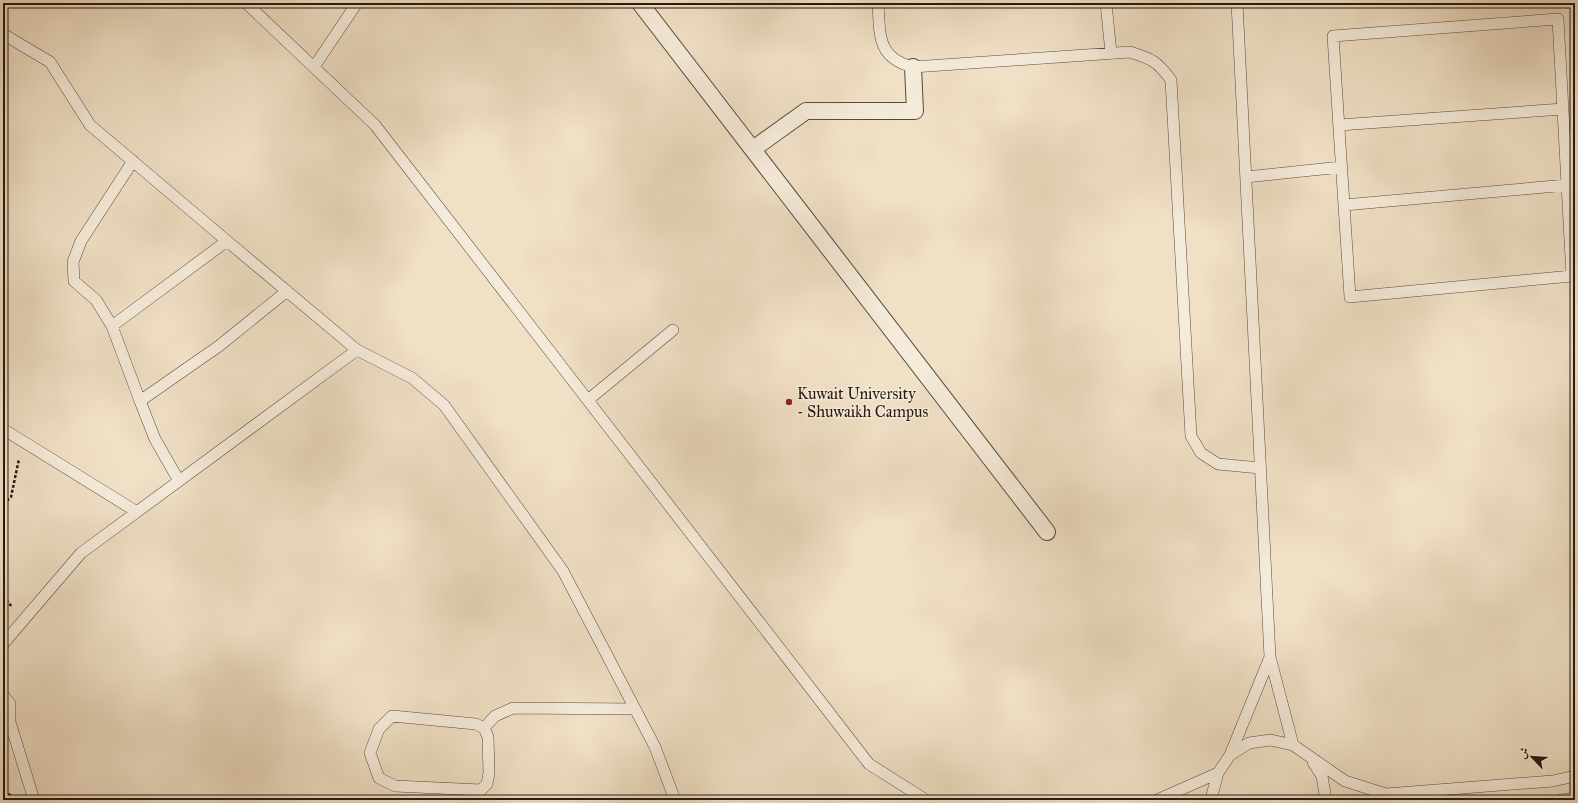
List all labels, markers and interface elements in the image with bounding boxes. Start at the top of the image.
place label: Kuwait University - Shuwaikh Campus [797,384,928,421]
marker: Kuwait University - Shuwaikh Campus [784,397,794,407]
north arrow [1512,737,1552,777]
text: ش [1515,745,1532,761]

